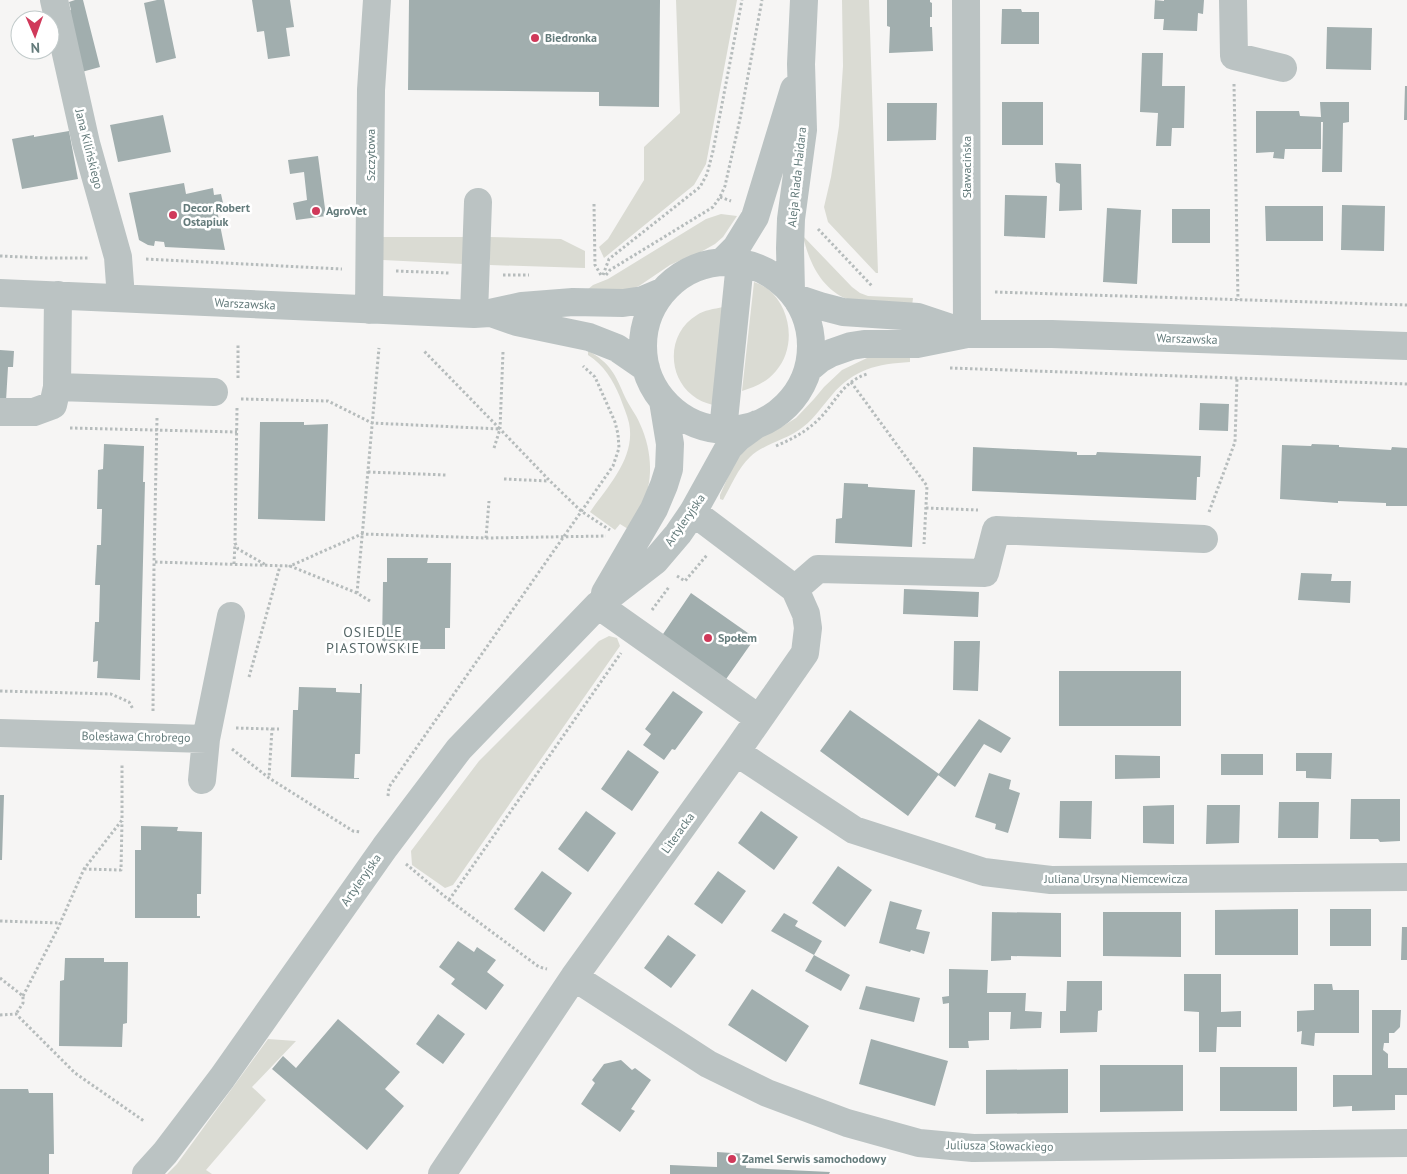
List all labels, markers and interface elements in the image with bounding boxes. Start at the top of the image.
north arrow [10,10,60,60]
place label: Biedronka [545,30,597,45]
marker: Biedronka [529,32,541,44]
text: N [31,39,40,57]
street label: Jana Kilińskiego [72,106,107,190]
street label: Aleja Riada Haidara [784,126,809,228]
street label: Szczytowa [363,129,378,181]
street label: Sławacińska [959,136,974,198]
place label: Decor Robert Ostapiuk [183,200,251,229]
place label: AgroVet [326,203,368,218]
marker: AgroVet [310,205,322,217]
marker: Decor Robert Ostapiuk [167,209,179,221]
street label: Warszawska [214,294,276,313]
street label: Warszawska [1156,330,1218,347]
street label: Artyleryjska [661,491,708,549]
district label: OSIEDLE PIASTOWSKIE [326,623,420,657]
place label: Społem [718,630,757,645]
marker: Społem [702,632,714,644]
street label: Bolesława Chrobrego [81,728,191,745]
street label: Literacka [658,809,697,856]
street label: Artyleryjska [337,851,384,909]
street label: Juliana Ursyna Niemcewicza [1043,871,1188,886]
street label: Juliusza Słowackiego [945,1137,1054,1154]
place label: Zamel Serwis samochodowy [742,1151,886,1166]
marker: Zamel Serwis samochodowy [726,1153,738,1165]

